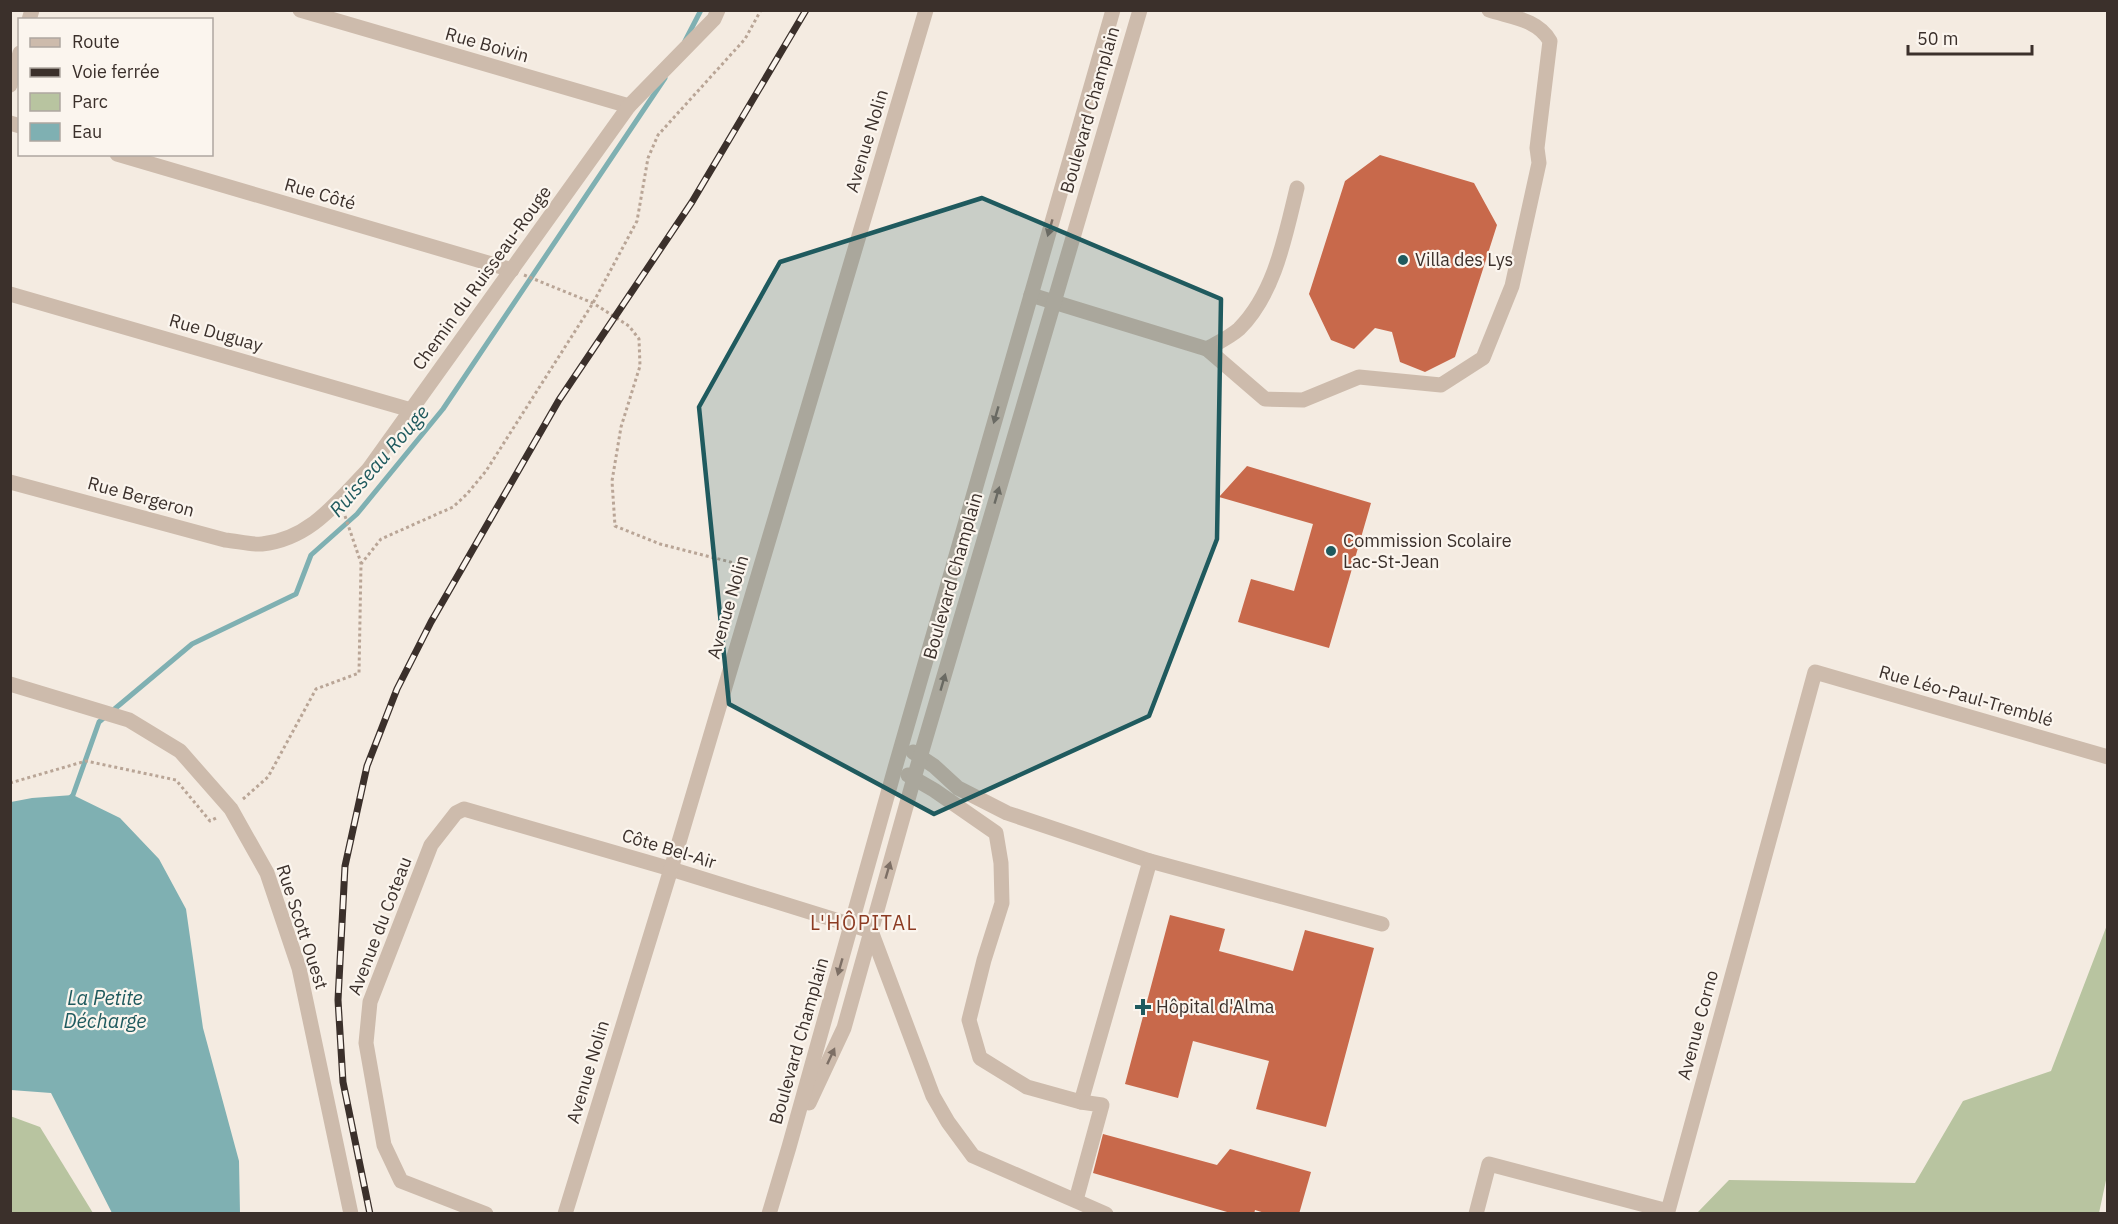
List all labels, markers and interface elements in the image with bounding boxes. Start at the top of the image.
legend [18,18,213,156]
scale bar [1908,18,2032,56]
street label: Rue Boivin [443,22,532,67]
street label: Boulevard Champlain [1055,24,1124,196]
text: 50 m [1917,27,1959,50]
text: Route [72,30,120,53]
text: Voie ferrée [72,60,160,83]
street label: Avenue Nolin [840,86,893,195]
text: Parc [72,90,108,113]
text: Eau [72,120,102,143]
street label: Rue Côté [282,172,359,215]
street label: Chemin du Ruisseau-Rouge [407,181,556,374]
one-way arrow [1045,219,1055,237]
place label: Villa des Lys [1415,248,1513,271]
marker: Villa des Lys [1396,253,1410,267]
street label: Rue Duguay [167,308,266,357]
water label: Ruisseau Rouge [323,399,435,522]
one-way arrow [991,407,1000,425]
street label: Rue Bergeron [85,471,197,522]
one-way arrow [993,486,1002,504]
street label: Boulevard Champlain [918,490,987,662]
place label: Commission Scolaire Lac-St-Jean [1343,529,1512,573]
marker: Commission Scolaire Lac-St-Jean [1324,544,1338,558]
street label: Avenue Nolin [702,552,753,661]
street label: Rue Léo-Paul-Tremblé [1876,660,2056,731]
one-way arrow [939,673,948,691]
street label: Côte Bel-Air [619,823,719,874]
street label: Avenue du Coteau [343,853,417,998]
one-way arrow [884,860,894,879]
street label: Rue Scott Ouest [271,862,333,992]
district label: L'HÔPITAL [810,909,918,936]
street label: Boulevard Champlain [764,955,833,1127]
one-way arrow [835,958,844,976]
street label: Avenue Corno [1672,968,1723,1082]
water label: La Petite Décharge [63,984,147,1034]
place label: Hôpital d'Alma [1156,995,1275,1018]
marker: Hôpital d'Alma [1134,998,1152,1016]
street label: Avenue Nolin [561,1017,614,1126]
one-way arrow [826,1046,836,1064]

